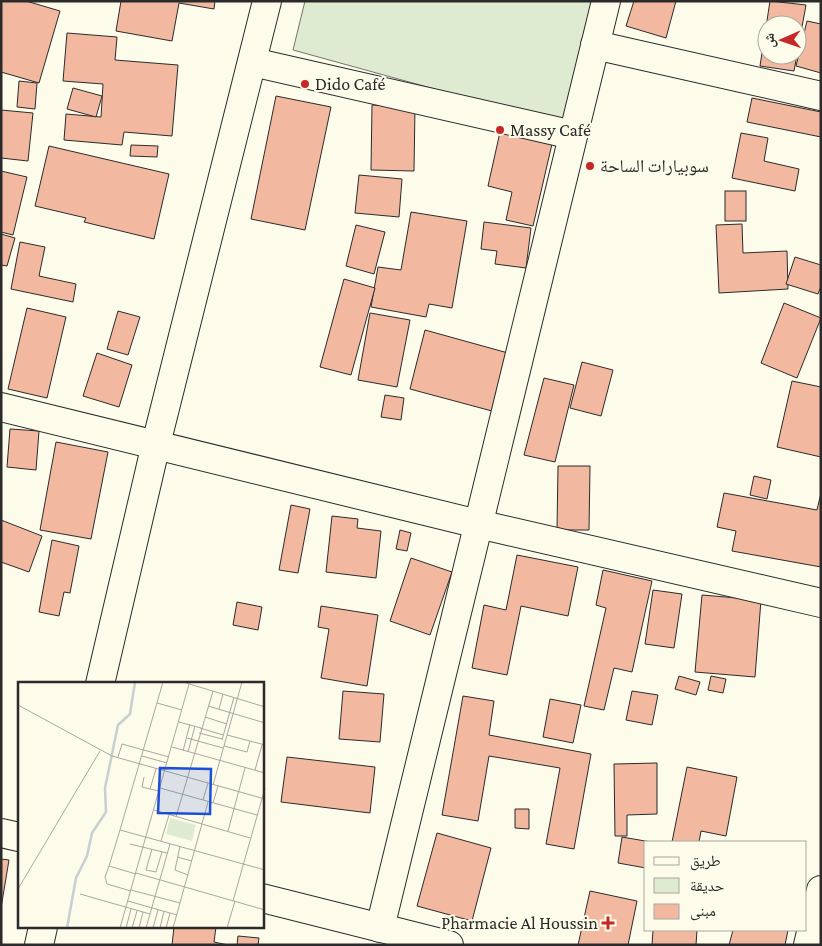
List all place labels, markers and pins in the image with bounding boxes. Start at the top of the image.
place label: Dido Café [315,74,386,94]
marker: Dido Café [299,78,311,90]
place label: Massy Café [510,120,591,140]
marker: Massy Café [494,124,506,136]
place label: سوبيارات الساحة [600,156,709,177]
marker: سوبيارات الساحة [584,160,596,172]
place label: Pharmacie Al Houssin [441,913,598,933]
marker: Pharmacie Al Houssin [602,917,614,929]

